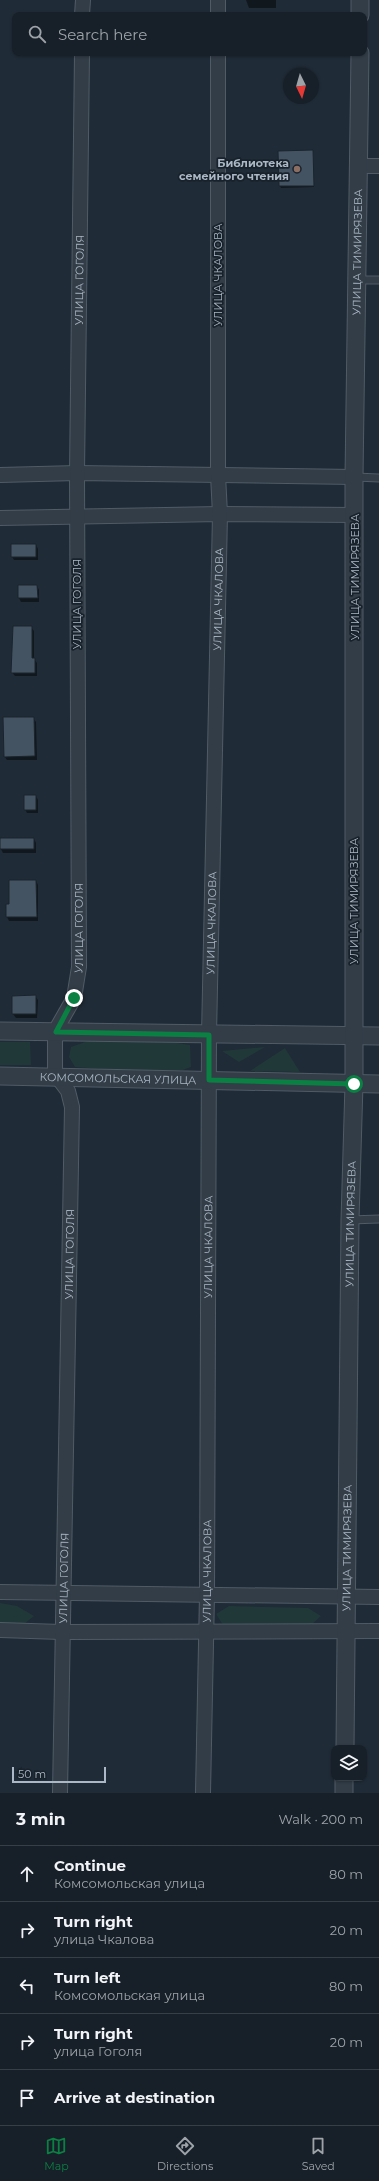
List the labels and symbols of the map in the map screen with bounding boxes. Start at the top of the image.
north arrow [283,68,319,104]
place label: Библиотека семейного чтения [179,156,289,183]
marker: Библиотека семейного чтения [292,164,302,174]
street label: УЛИЦА ТИМИРЯЗЕВА [349,188,365,315]
street label: УЛИЦА ЧКАЛОВА [211,223,225,326]
street label: УЛИЦА ГОГОЛЯ [72,235,87,325]
street label: УЛИЦА ТИМИРЯЗЕВА [348,513,362,640]
street label: УЛИЦА ЧКАЛОВА [210,547,226,651]
street label: УЛИЦА ГОГОЛЯ [70,559,84,649]
street label: УЛИЦА ТИМИРЯЗЕВА [347,837,361,964]
street label: УЛИЦА ЧКАЛОВА [203,871,219,975]
street label: УЛИЦА ГОГОЛЯ [71,883,86,974]
route end [65,989,83,1007]
street label: КОМСОМОЛЬСКАЯ УЛИЦА [39,1070,197,1087]
route start [345,1075,363,1093]
street label: УЛИЦА ТИМИРЯЗЕВА [342,1160,359,1287]
street label: УЛИЦА ЧКАЛОВА [201,1195,215,1299]
street label: УЛИЦА ГОГОЛЯ [62,1209,77,1300]
street label: УЛИЦА ТИМИРЯЗЕВА [339,1484,354,1611]
street label: УЛИЦА ЧКАЛОВА [199,1519,214,1623]
street label: УЛИЦА ГОГОЛЯ [56,1533,72,1623]
scale bar [12,1765,106,1784]

